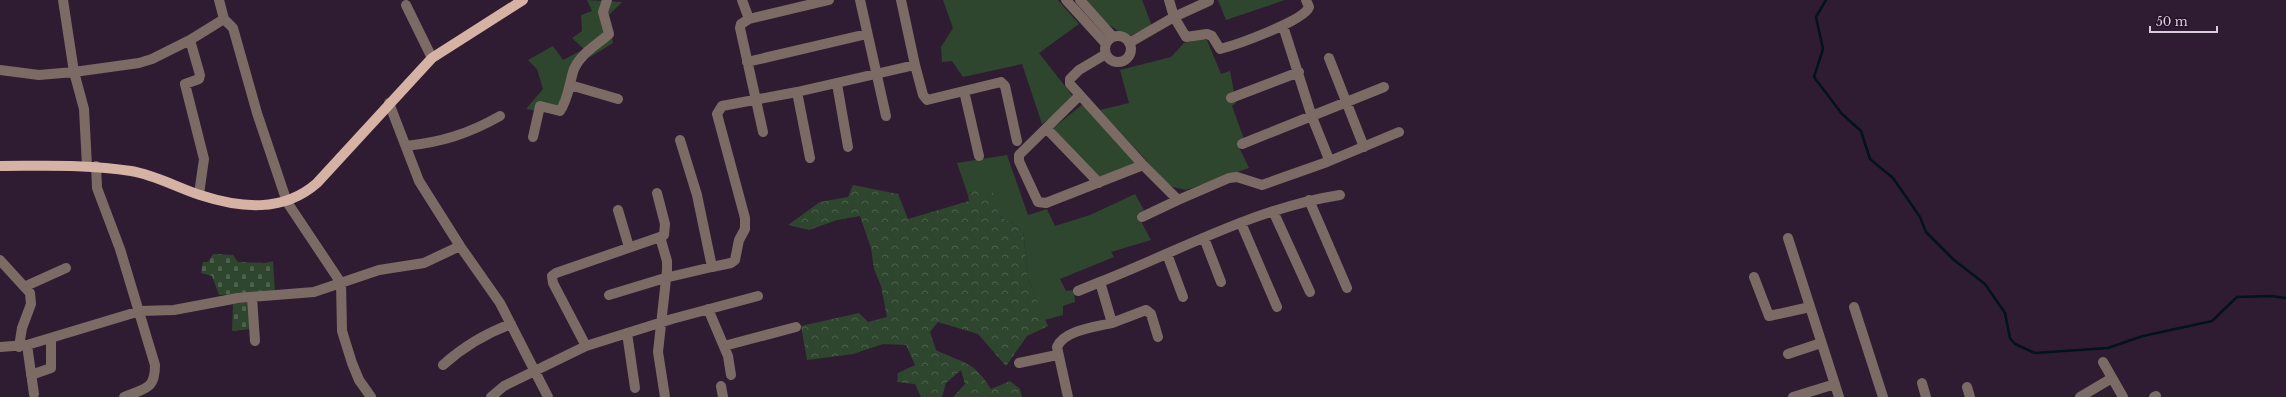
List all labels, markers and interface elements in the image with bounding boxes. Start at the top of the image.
scale bar [2150,8,2217,34]
text: 50 m [2156,14,2188,29]

